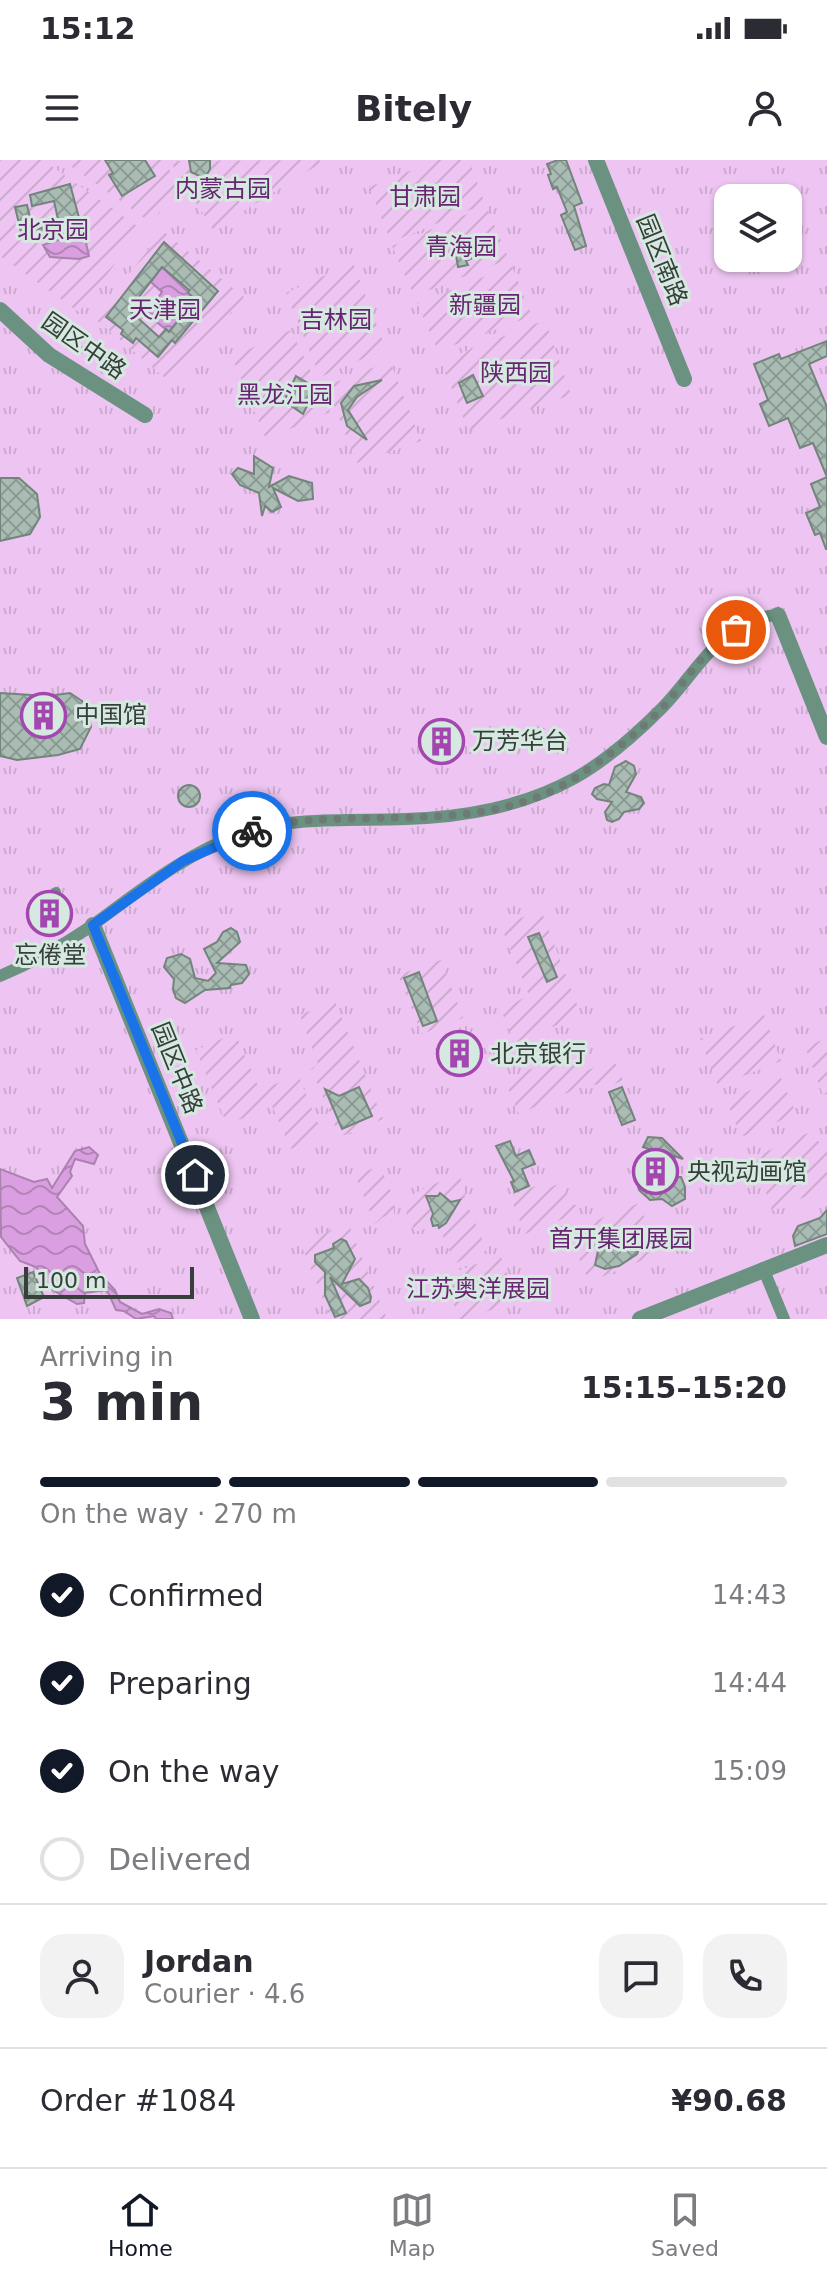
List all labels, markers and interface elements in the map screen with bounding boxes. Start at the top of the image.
text: 15:12 [40,11,136,46]
icon: menu [40,86,84,130]
icon: person [743,86,787,130]
text: Bitely [355,88,472,129]
park label: 内蒙古园 [175,175,271,203]
park label: 甘肃园 [389,183,461,211]
map controls [714,184,802,272]
button: layers [714,184,802,272]
street label: 园区南路 [631,210,693,310]
park label: 北京园 [17,216,89,244]
park label: 青海园 [425,233,497,261]
park label: 新疆园 [449,291,521,319]
park label: 天津园 [129,296,201,324]
park label: 吉林园 [300,306,372,334]
street label: 园区中路 [37,307,131,385]
park label: 陕西园 [480,359,552,387]
park label: 黑龙江园 [237,381,333,409]
pin [702,596,770,664]
icon: bag [714,608,758,652]
building icon: 中国馆 [20,691,68,739]
place label: 中国馆 [75,701,147,729]
building icon: 万芳华台 [417,717,465,765]
place label: 万芳华台 [472,727,568,755]
courier [212,791,292,871]
icon: bike [230,809,274,853]
building icon: 忘倦堂 [26,889,74,937]
place label: 忘倦堂 [14,941,86,969]
street label: 园区中路 [146,1018,208,1118]
building icon: 北京银行 [435,1030,483,1078]
place label: 北京银行 [490,1040,586,1068]
pin [161,1141,229,1209]
building icon: 央视动画馆 [632,1148,680,1196]
icon: home [173,1153,217,1197]
place label: 央视动画馆 [687,1158,807,1186]
park label: 首开集团展园 [549,1225,693,1253]
scale bar [24,1263,194,1299]
text: 100 m [36,1268,106,1293]
park label: 江苏奥洋展园 [406,1275,550,1303]
text: Arriving in [40,1342,174,1372]
text: 15:15–15:20 [581,1370,787,1405]
text: 3 min [40,1372,203,1432]
text: On the way · 270 m [40,1499,297,1529]
icon: check [40,1573,84,1617]
text: Confirmed [108,1578,264,1613]
text: 14:43 [712,1580,787,1610]
icon: check [40,1661,84,1705]
text: Preparing [108,1666,252,1701]
text: 14:44 [712,1668,787,1698]
icon: check [40,1749,84,1793]
text: On the way [108,1754,280,1789]
text: 15:09 [712,1756,787,1786]
text: Delivered [108,1842,252,1877]
button: person [40,1934,124,2018]
button: chat [599,1934,683,2018]
button: phone [703,1934,787,2018]
text: Jordan [144,1944,254,1979]
text: Courier · 4.6 [144,1979,305,2009]
text: Order #1084 [40,2083,236,2118]
text: ¥90.68 [671,2083,787,2118]
tab: Home [108,2188,173,2261]
tab: Map [389,2188,435,2261]
tab: Saved [651,2188,719,2261]

